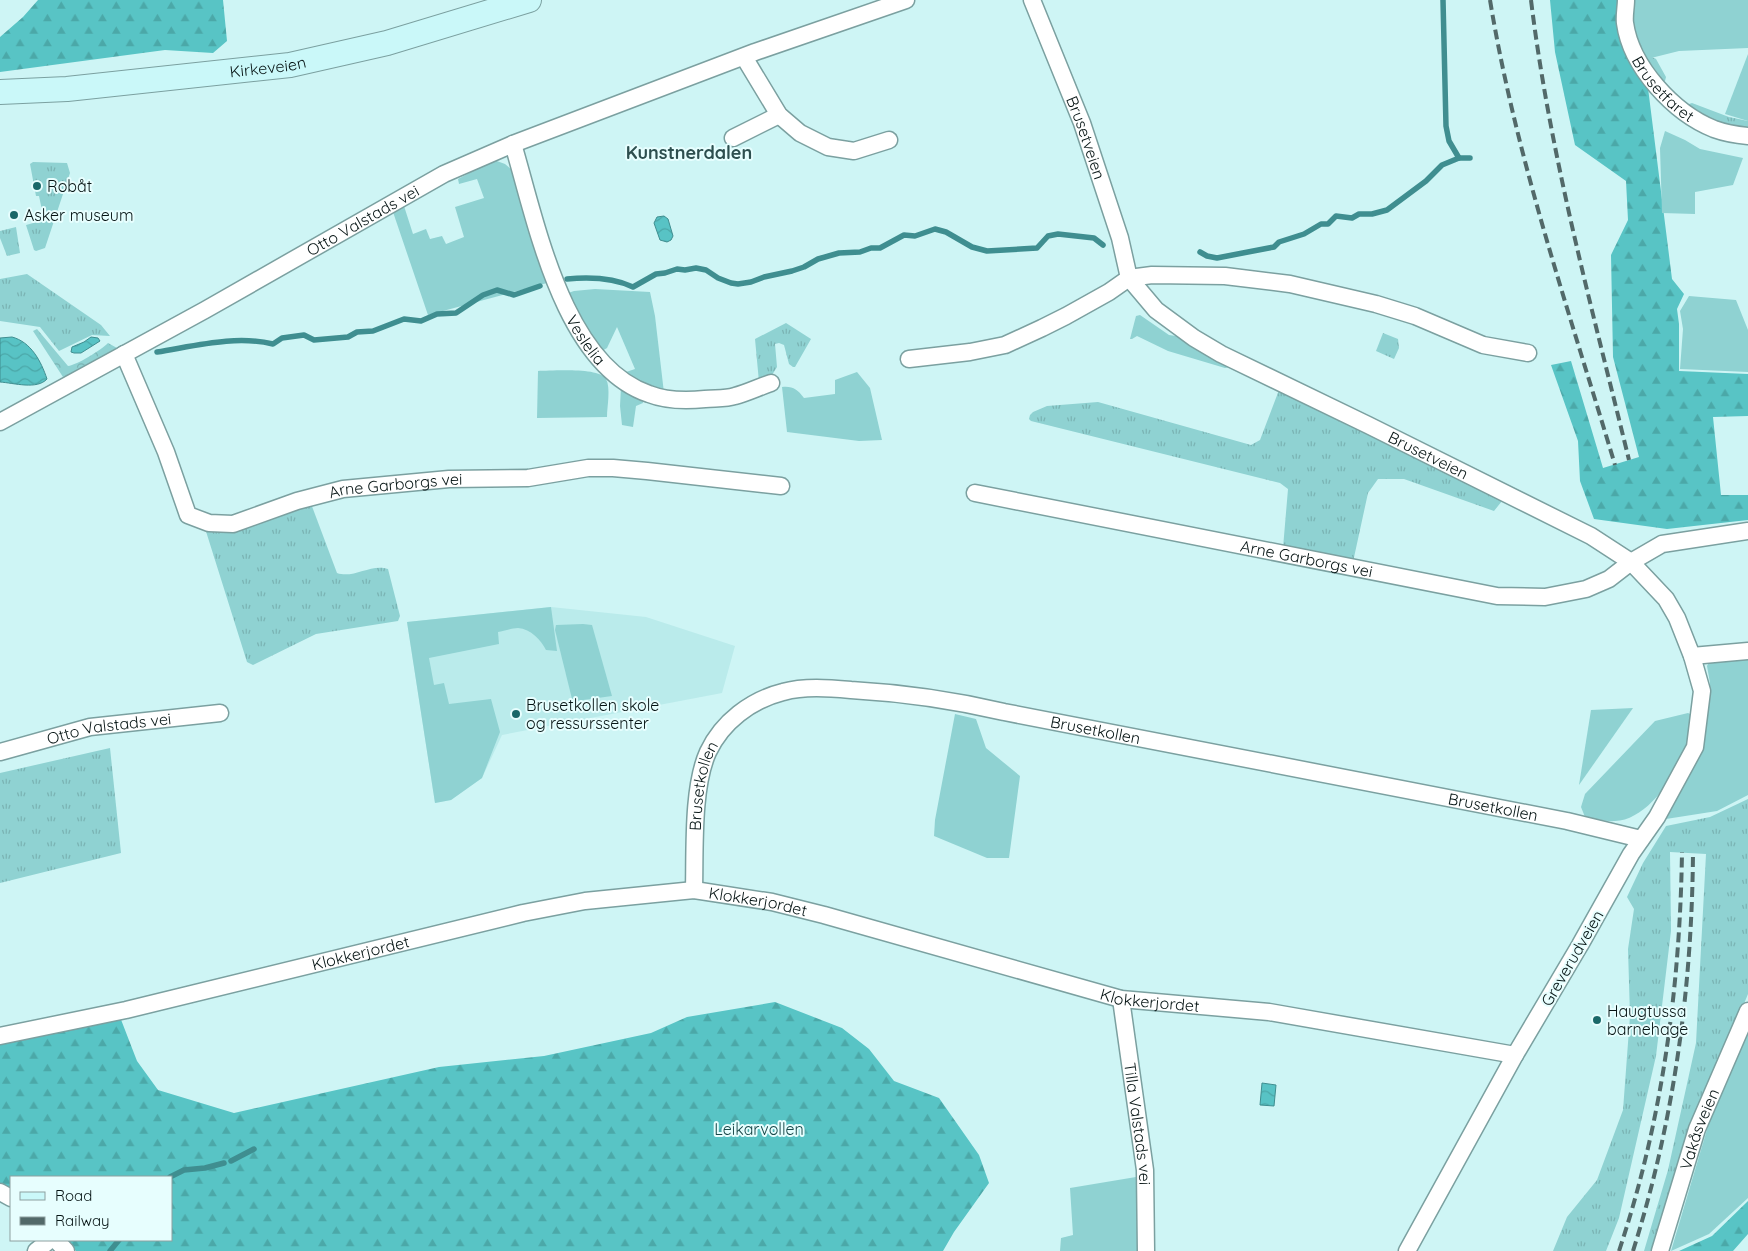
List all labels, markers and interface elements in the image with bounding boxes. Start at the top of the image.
street label: Kirkeveien [229,52,308,81]
street label: Brusetfaret [1628,52,1698,126]
street label: Brusetveien [1062,93,1110,182]
district label: Kunstnerdalen [626,141,752,164]
place label: Robåt [47,176,92,196]
marker: Robåt [31,180,43,192]
street label: Otto Valstads vei [303,180,422,260]
place label: Asker museum [24,205,134,225]
marker: Asker museum [8,209,20,221]
street label: Veslelia [562,311,610,369]
street label: Brusetveien [1385,427,1472,483]
street label: Arne Garborgs vei [326,469,462,502]
street label: Arne Garborgs vei [1239,536,1374,581]
place label: Brusetkollen skole og ressurssenter [526,695,659,733]
street label: Otto Valstads vei [45,708,172,749]
marker: Brusetkollen skole og ressurssenter [510,708,522,720]
street label: Brusetkollen [1049,711,1142,748]
street label: Brusetkollen [685,737,722,831]
street label: Brusetkollen [1446,788,1540,825]
street label: Klokkerjordet [707,882,809,920]
street label: Greverudveien [1536,906,1608,1010]
street label: Klokkerjordet [310,931,411,974]
street label: Klokkerjordet [1098,984,1200,1016]
place label: Haugtussa barnehage [1607,1001,1688,1039]
marker: Haugtussa barnehage [1591,1014,1603,1026]
street label: Tilla Valstads vei [1120,1061,1155,1185]
street label: Vakåsveien [1675,1086,1723,1172]
park label: Leikarvollen [714,1119,804,1139]
legend [10,1176,172,1241]
text: Road [55,1186,92,1205]
text: Railway [55,1211,110,1230]

